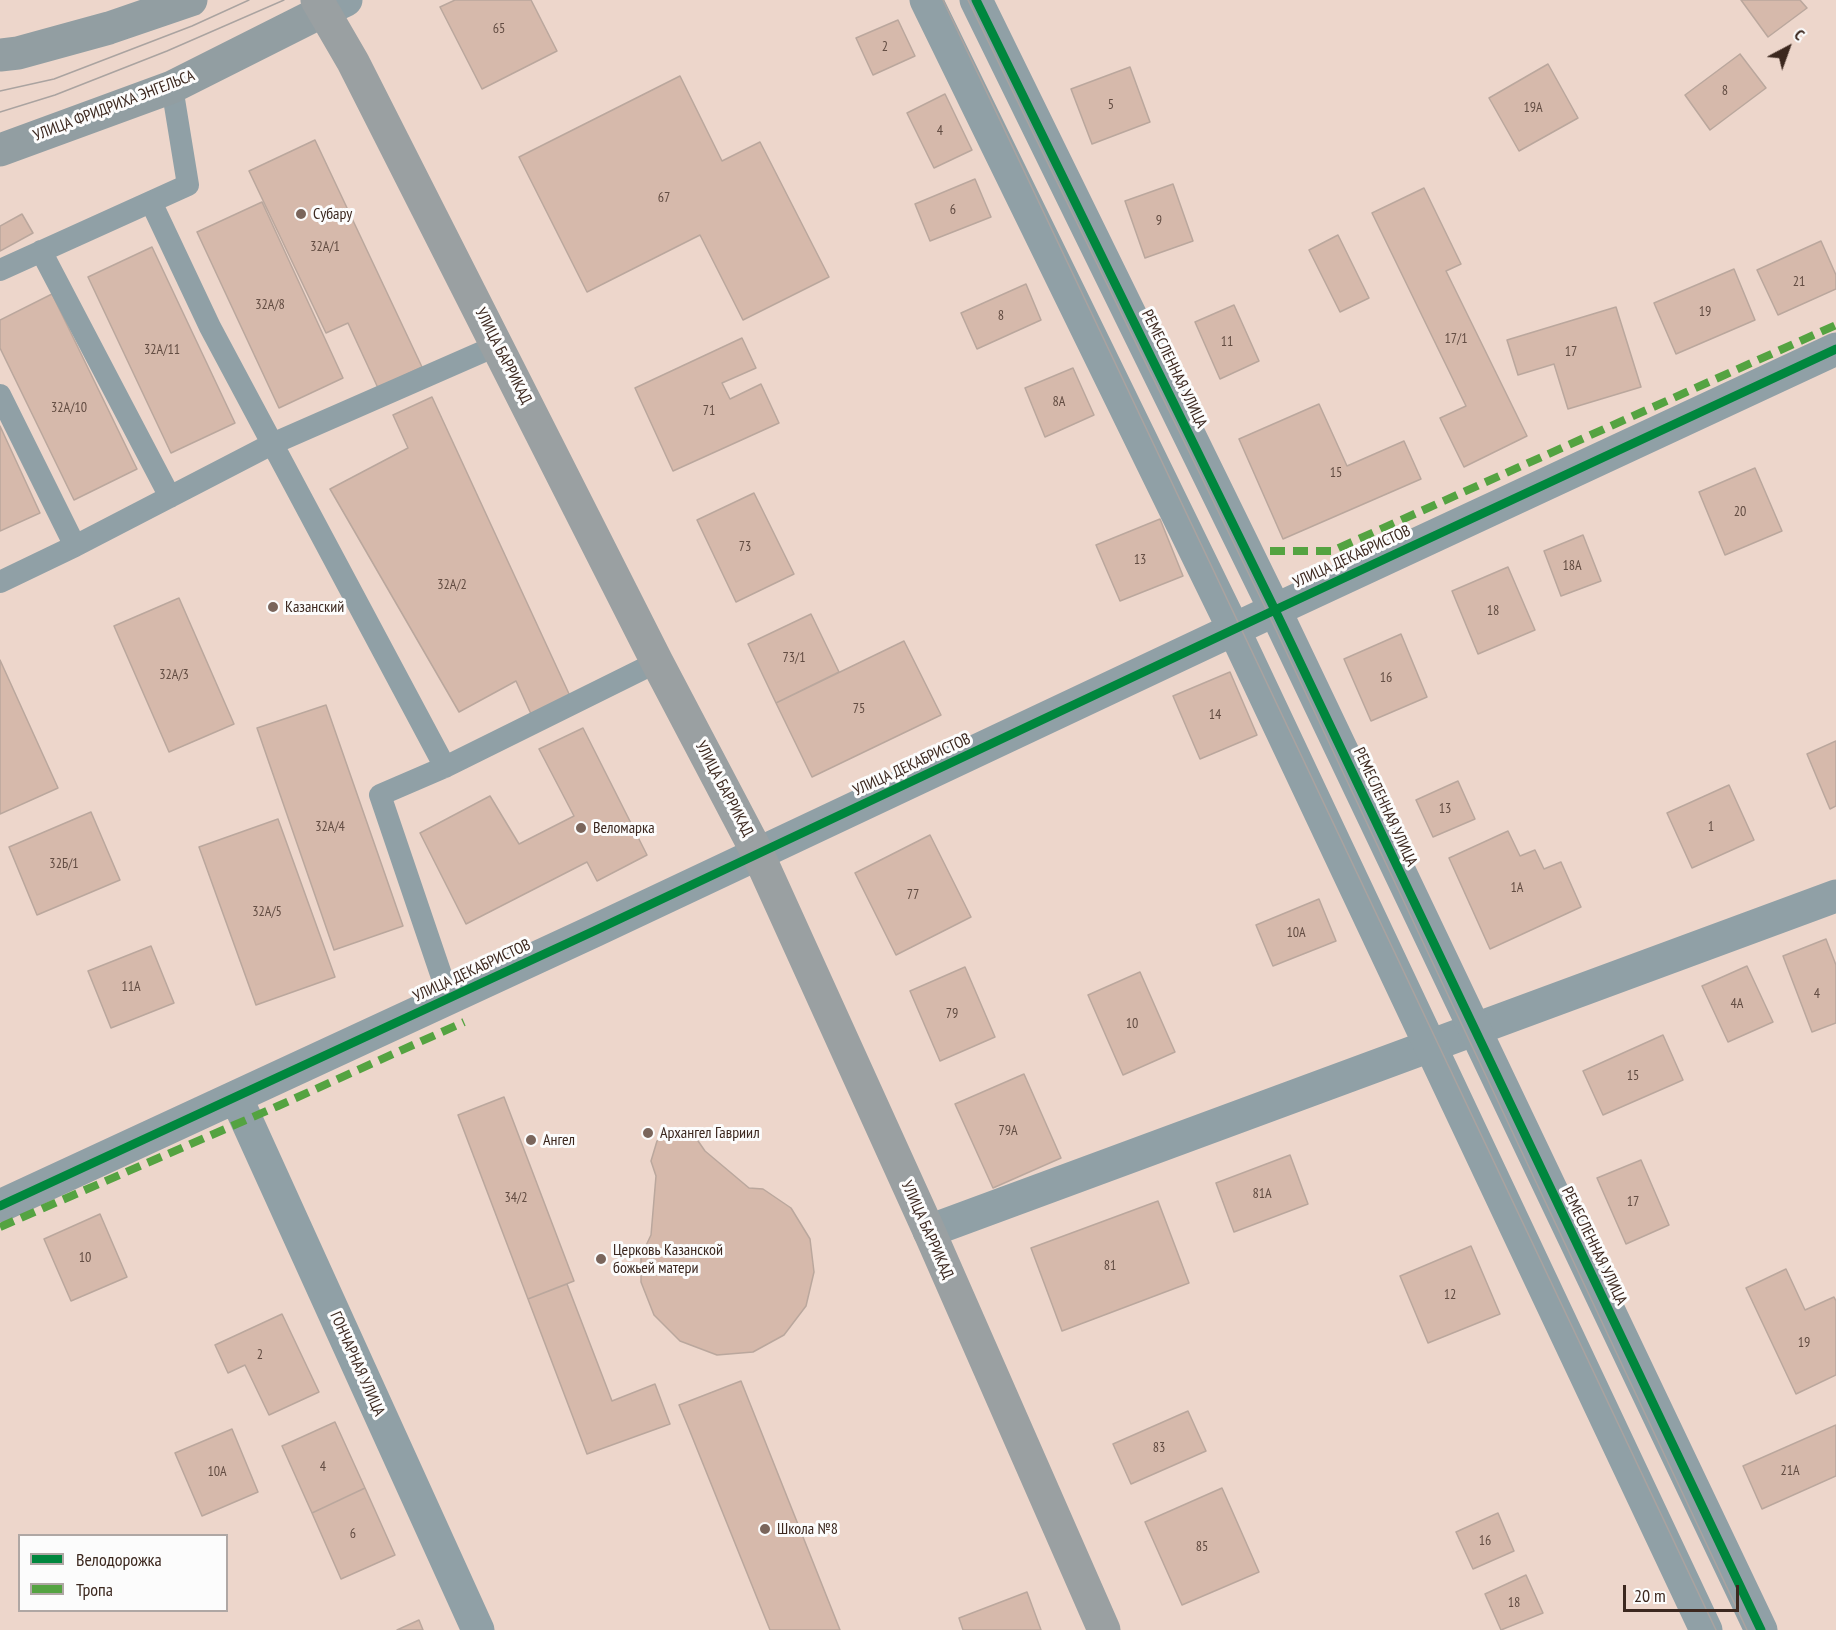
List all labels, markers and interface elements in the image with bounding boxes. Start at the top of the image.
north arrow [1758,18,1818,78]
house number: 65 [493,21,505,37]
text: С [1790,24,1809,44]
house number: 2 [882,39,888,55]
street label: УЛИЦА ФРИДРИХА ЭНГЕЛЬСА [31,66,197,146]
house number: 8 [1722,83,1728,99]
house number: 5 [1108,97,1114,113]
house number: 19А [1523,100,1543,116]
house number: 4 [937,123,943,139]
house number: 67 [658,190,670,206]
house number: 6 [950,202,956,218]
place label: Субару [313,204,352,224]
marker: Субару [294,207,308,221]
house number: 9 [1156,213,1162,229]
house number: 32А/1 [310,239,340,255]
house number: 21 [1793,274,1805,290]
house number: 32А/8 [255,297,285,313]
house number: 19 [1699,304,1711,320]
street label: УЛИЦА БАРРИКАД [471,305,535,407]
street label: РЕМЕСЛЕННАЯ УЛИЦА [1137,307,1211,431]
house number: 8 [998,308,1004,324]
house number: 17/1 [1444,331,1468,347]
house number: 11 [1221,334,1233,350]
house number: 32А/11 [144,342,180,358]
house number: 17 [1565,344,1577,360]
house number: 8А [1053,394,1065,410]
house number: 32А/10 [51,400,87,416]
house number: 71 [703,403,715,419]
house number: 15 [1330,465,1342,481]
house number: 20 [1734,504,1746,520]
street label: УЛИЦА ДЕКАБРИСТОВ [1290,521,1414,593]
house number: 73 [739,539,751,555]
house number: 13 [1134,552,1146,568]
house number: 18А [1562,558,1582,574]
house number: 32А/2 [437,577,467,593]
place label: Казанский [285,597,344,617]
marker: Казанский [266,600,280,614]
house number: 18 [1487,603,1499,619]
house number: 73/1 [782,650,806,666]
house number: 32А/3 [159,667,189,683]
house number: 16 [1380,670,1392,686]
house number: 75 [853,701,865,717]
house number: 14 [1209,707,1221,723]
street label: УЛИЦА ДЕКАБРИСТОВ [850,729,974,801]
street label: УЛИЦА БАРРИКАД [691,738,757,840]
street label: РЕМЕСЛЕННАЯ УЛИЦА [1349,744,1421,870]
house number: 13 [1439,801,1451,817]
place label: Веломарка [593,818,655,838]
house number: 32А/4 [315,819,345,835]
house number: 1 [1708,819,1714,835]
marker: Веломарка [574,821,588,835]
house number: 32Б/1 [49,856,79,872]
house number: 1А [1511,880,1523,896]
house number: 77 [907,887,919,903]
house number: 32А/5 [252,904,282,920]
house number: 10А [1286,925,1306,941]
street label: УЛИЦА ДЕКАБРИСТОВ [410,935,534,1007]
house number: 11А [121,979,141,995]
house number: 4 [1814,986,1820,1002]
house number: 4А [1731,996,1743,1012]
house number: 79 [946,1006,958,1022]
house number: 10 [1126,1016,1138,1032]
house number: 15 [1627,1068,1639,1084]
place label: Архангел Гавриил [660,1123,760,1143]
house number: 79А [998,1123,1018,1139]
marker: Архангел Гавриил [641,1126,655,1140]
place label: Ангел [543,1130,575,1150]
marker: Ангел [524,1133,538,1147]
street label: УЛИЦА БАРРИКАД [897,1178,957,1282]
street label: РЕМЕСЛЕННАЯ УЛИЦА [1557,1184,1631,1308]
house number: 81А [1252,1186,1272,1202]
house number: 34/2 [504,1190,528,1206]
house number: 17 [1627,1194,1639,1210]
place label: Церковь Казанской божьей матери [613,1240,723,1278]
house number: 10 [79,1250,91,1266]
marker: Церковь Казанской божьей матери [594,1252,608,1266]
house number: 81 [1104,1258,1116,1274]
house number: 12 [1444,1287,1456,1303]
street label: ГОНЧАРНАЯ УЛИЦА [325,1309,389,1419]
house number: 19 [1798,1335,1810,1351]
house number: 2 [257,1347,263,1363]
house number: 83 [1153,1440,1165,1456]
house number: 4 [320,1459,326,1475]
house number: 21А [1780,1463,1800,1479]
house number: 10А [207,1464,227,1480]
place label: Школа №8 [777,1519,838,1539]
marker: Школа №8 [758,1522,772,1536]
house number: 6 [350,1526,356,1542]
house number: 16 [1479,1533,1491,1549]
legend [18,1534,228,1612]
house number: 85 [1196,1539,1208,1555]
text: Велодорожка [76,1548,162,1571]
scale bar [1626,1573,1742,1611]
text: Тропа [76,1578,113,1601]
text: 20 m [1634,1584,1666,1607]
house number: 18 [1508,1595,1520,1611]

